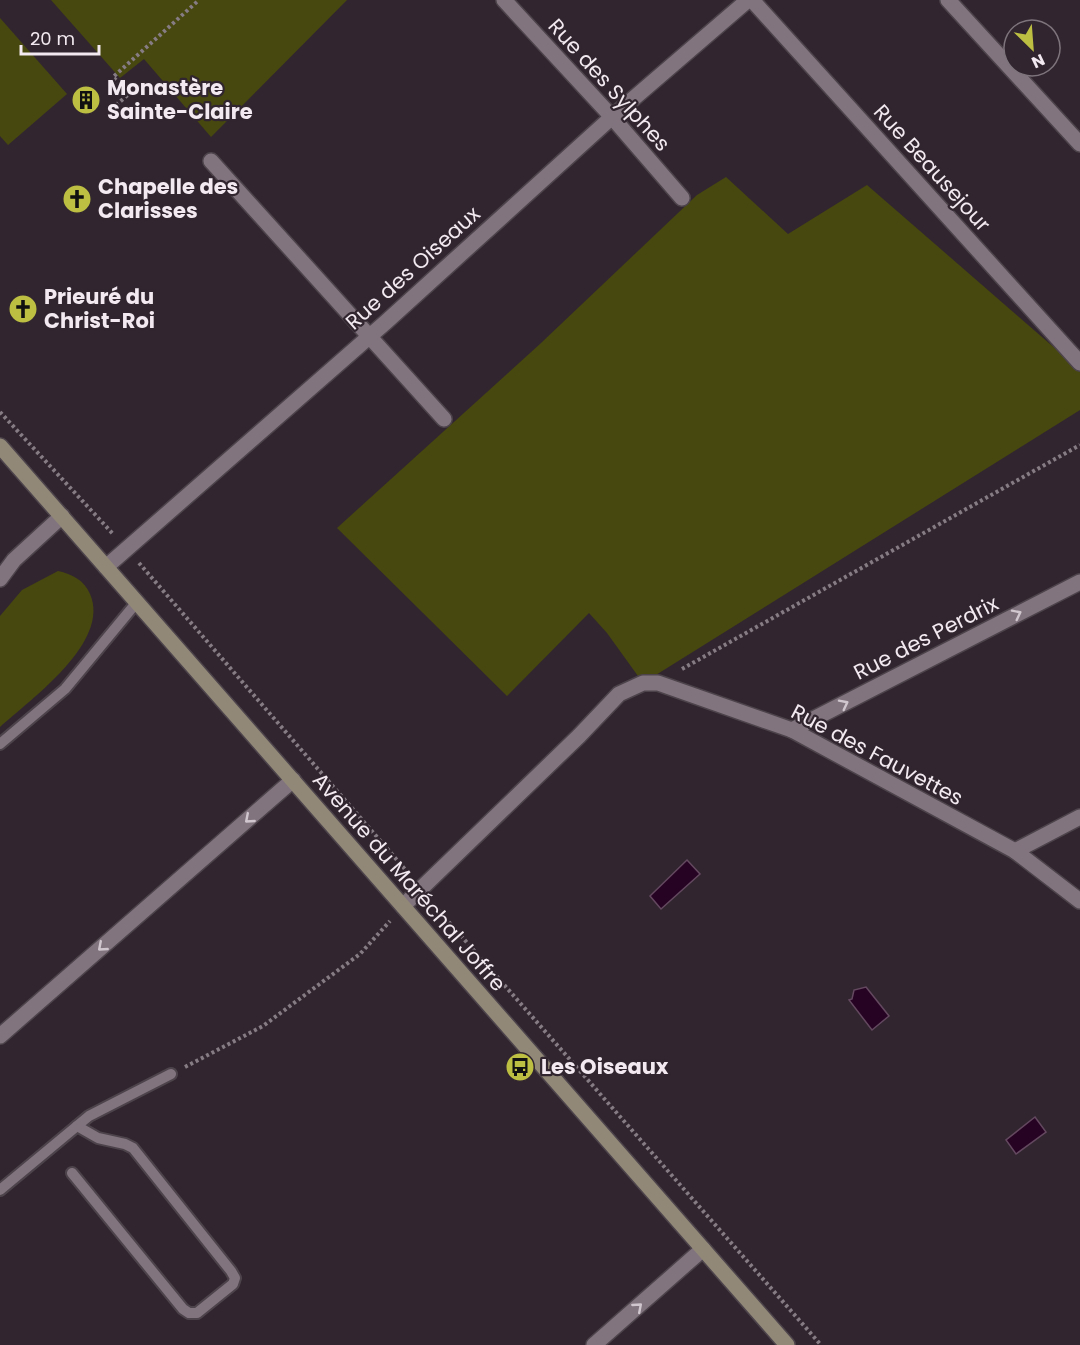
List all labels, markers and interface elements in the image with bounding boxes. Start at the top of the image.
street label: Rue des Sylphes [542,12,677,157]
scale bar [21,18,99,56]
north arrow [1002,18,1062,78]
text: 20 m [30,26,75,51]
text: N [1028,48,1048,74]
place label: Monastère Sainte-Claire [107,73,253,126]
building icon: Monastère Sainte-Claire [70,84,102,116]
street label: Rue Beausejour [867,98,998,238]
place label: Chapelle des Clarisses [98,172,238,225]
church icon: Chapelle des Clarisses [61,183,93,215]
street label: Rue des Oiseaux [339,199,486,336]
place label: Prieuré du Christ-Roi [44,282,155,335]
church icon: Prieuré du Christ-Roi [7,293,39,325]
street label: Rue des Perdrix [848,589,1003,687]
one-way arrow [1011,610,1022,622]
street label: Rue des Fauvettes [786,697,968,812]
one-way arrow [837,699,848,711]
street label: Avenue du Maréchal Joffre [306,766,513,997]
one-way arrow [245,812,256,823]
one-way arrow [98,940,109,951]
bus stop icon: Les Oiseaux [504,1051,536,1083]
place label: Les Oiseaux [541,1052,669,1081]
one-way arrow [631,1303,642,1314]

